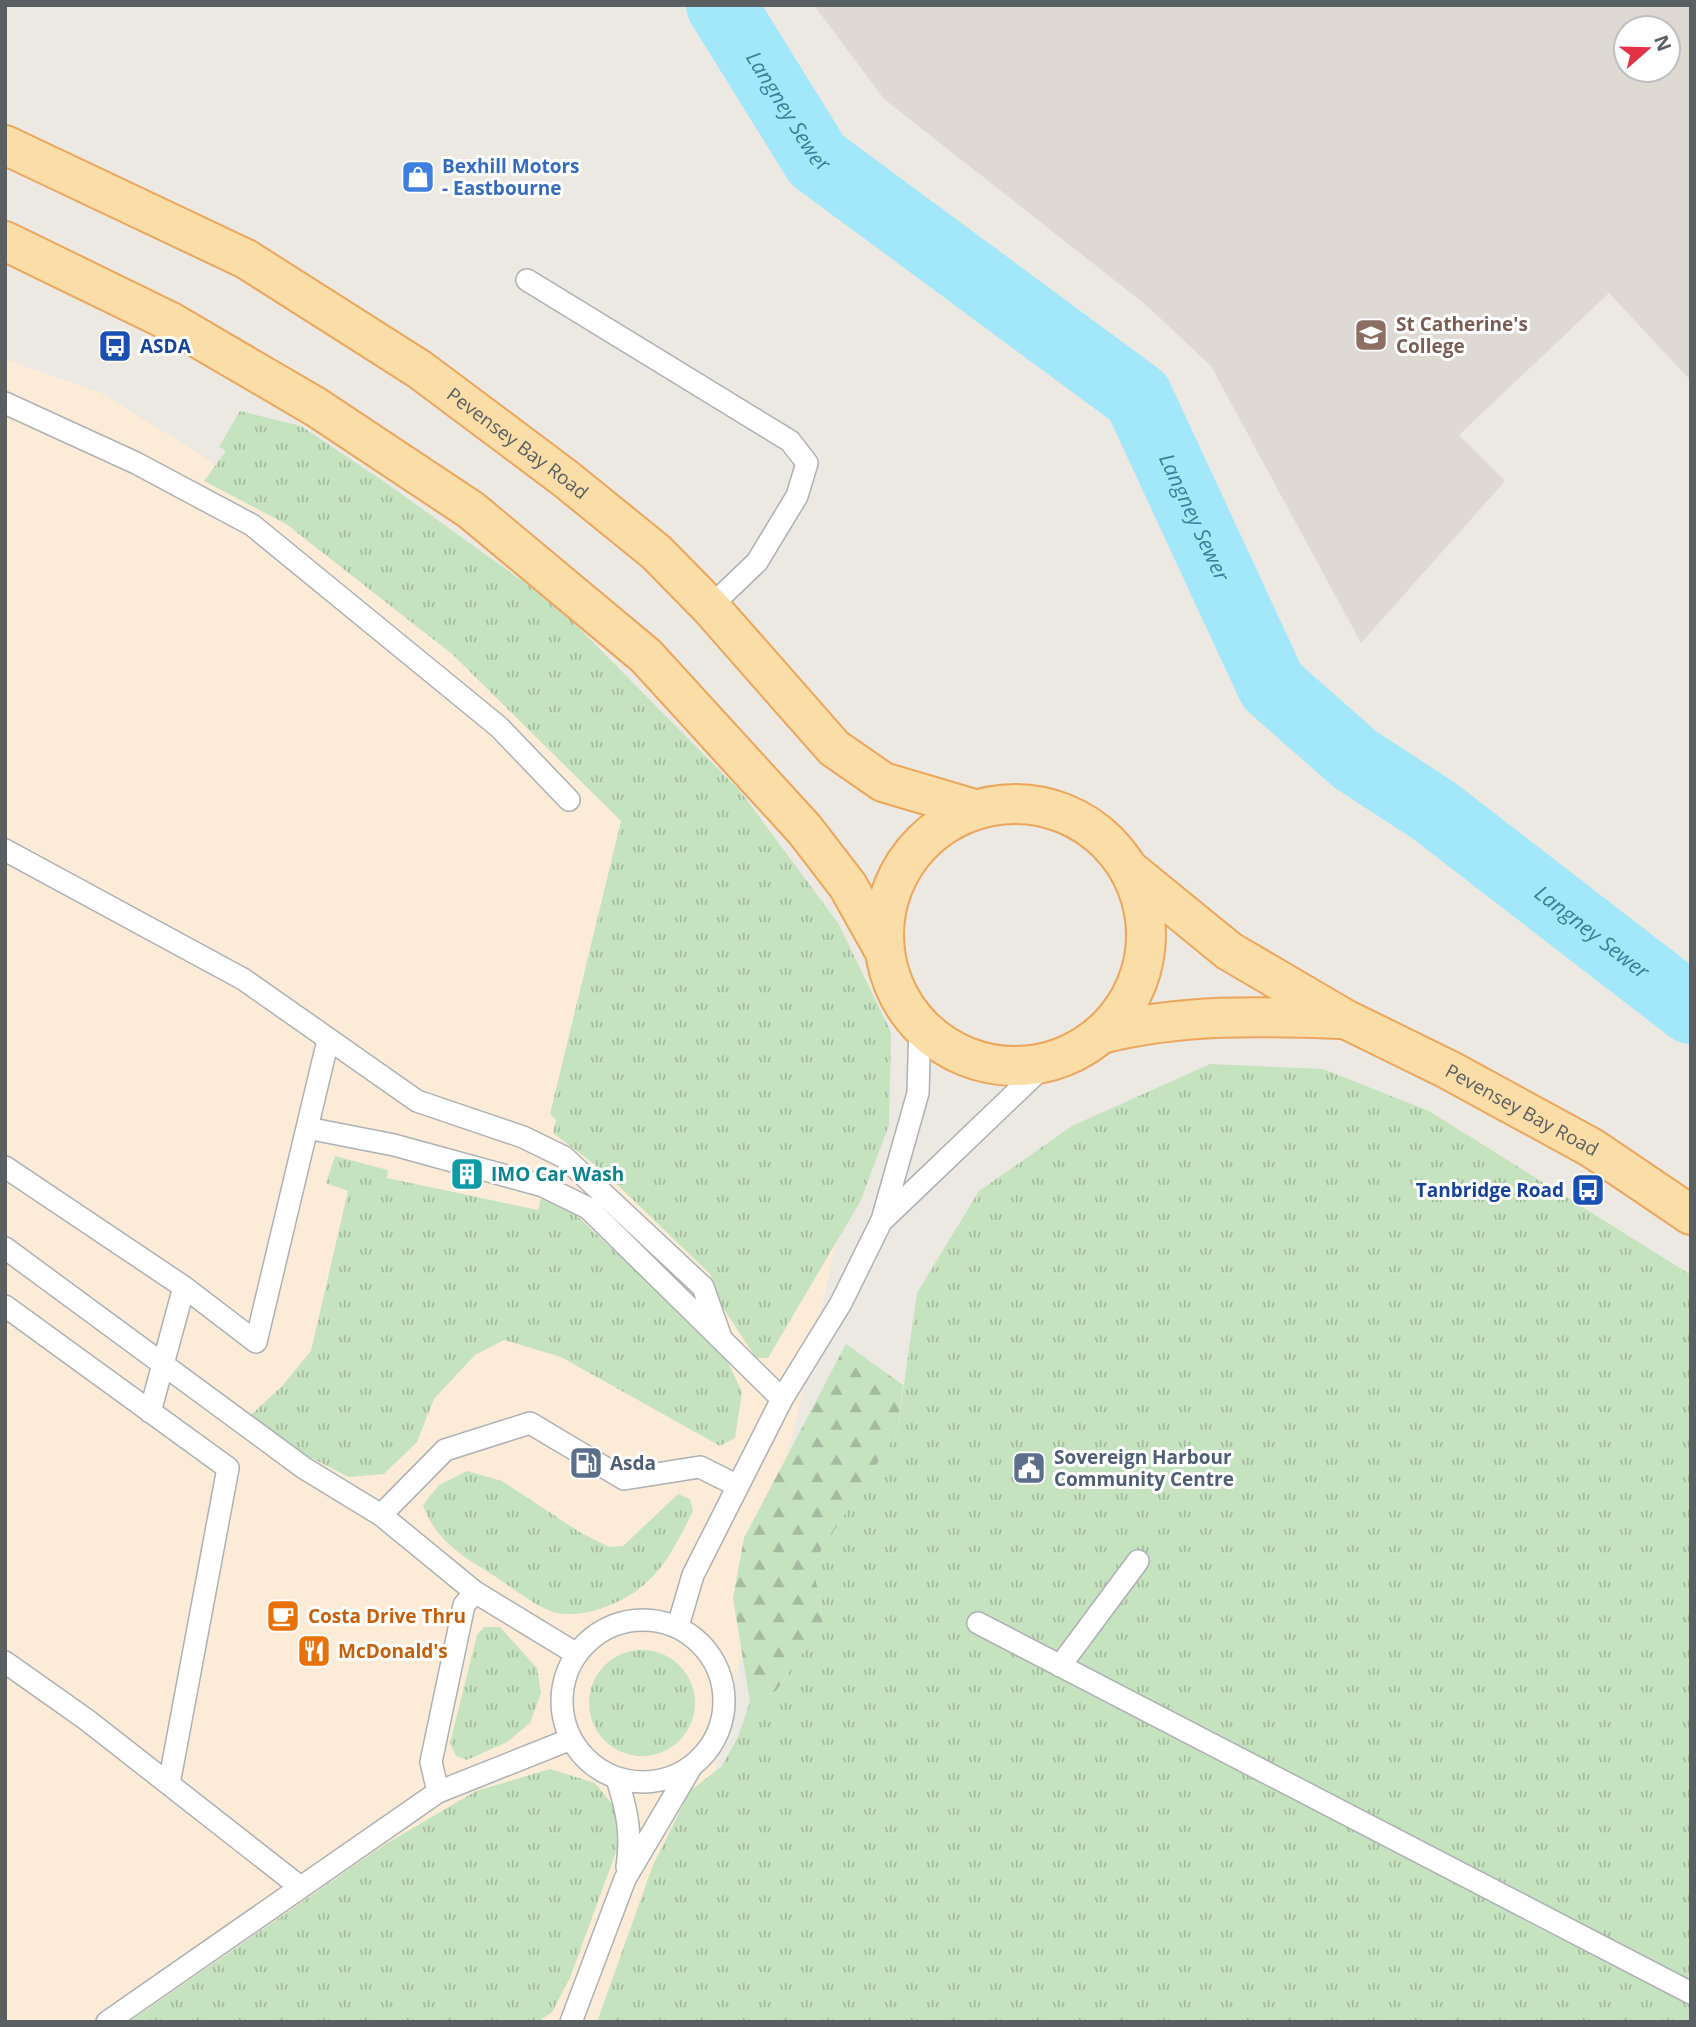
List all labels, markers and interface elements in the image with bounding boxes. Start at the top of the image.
north arrow [1612,14,1682,84]
text: N [1648,31,1678,55]
water label: Langney Sewer [740,46,836,178]
place label: Bexhill Motors - Eastbourne [442,153,580,201]
shop icon: Bexhill Motors - Eastbourne [399,158,437,196]
place label: St Catherine's College [1396,311,1528,359]
school or university icon: St Catherine's College [1352,316,1390,354]
bus stop icon: ASDA [96,327,134,365]
place label: ASDA [140,333,192,359]
street label: Pevensey Bay Road [442,381,594,505]
water label: Langney Sewer [1153,449,1237,586]
water label: Langney Sewer [1529,878,1656,985]
street label: Pevensey Bay Road [1441,1058,1603,1162]
building icon: IMO Car Wash [448,1155,486,1193]
place label: IMO Car Wash [491,1161,624,1187]
bus stop icon: Tanbridge Road [1569,1171,1607,1209]
place label: Tanbridge Road [1416,1177,1564,1203]
fuel station icon: Asda [567,1444,605,1482]
place label: Sovereign Harbour Community Centre [1054,1444,1234,1492]
public building icon: Sovereign Harbour Community Centre [1010,1449,1048,1487]
place label: Asda [610,1450,656,1476]
cafe icon: Costa Drive Thru [264,1597,302,1635]
place label: Costa Drive Thru [308,1603,466,1629]
restaurant icon: McDonald's [295,1632,333,1670]
place label: McDonald's [338,1638,448,1664]

